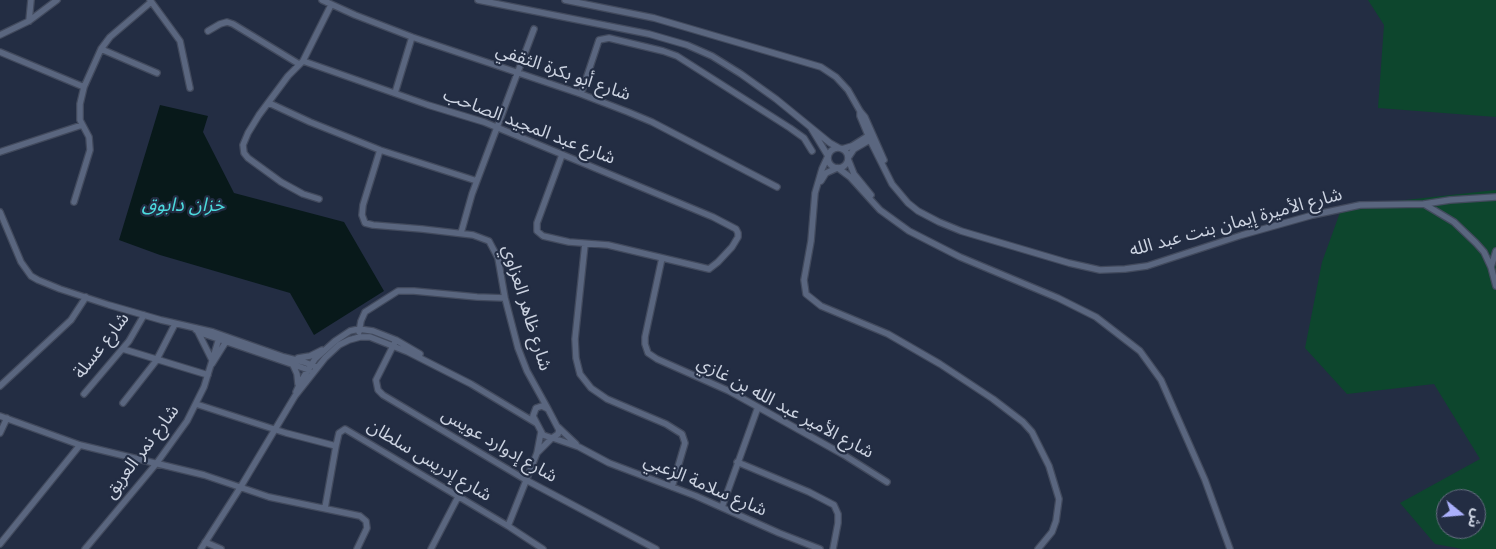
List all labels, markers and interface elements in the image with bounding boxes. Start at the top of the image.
street label: شارع أبو بكرة الثقفي [493,40,633,106]
street label: شارع عبد المجيد الصاحب [440,84,618,170]
street label: شارع الأميرة إيمان بنت عبد الله [1127,184,1345,262]
water label: خزان دابوق [141,195,225,217]
street label: شارع ظاهر العزاوي [497,243,555,373]
street label: شارع عسلة [69,309,135,383]
street label: شارع الأمير عبد الله بن غازي [693,352,877,464]
street label: شارع نمر العريق [100,401,184,503]
street label: شارع إدوارد عويس [437,404,561,488]
street label: شارع إدريس سلطان [363,415,495,507]
street label: شارع سلامة الزعبي [640,450,770,522]
north arrow [1436,489,1486,539]
text: ش [1464,507,1486,530]

